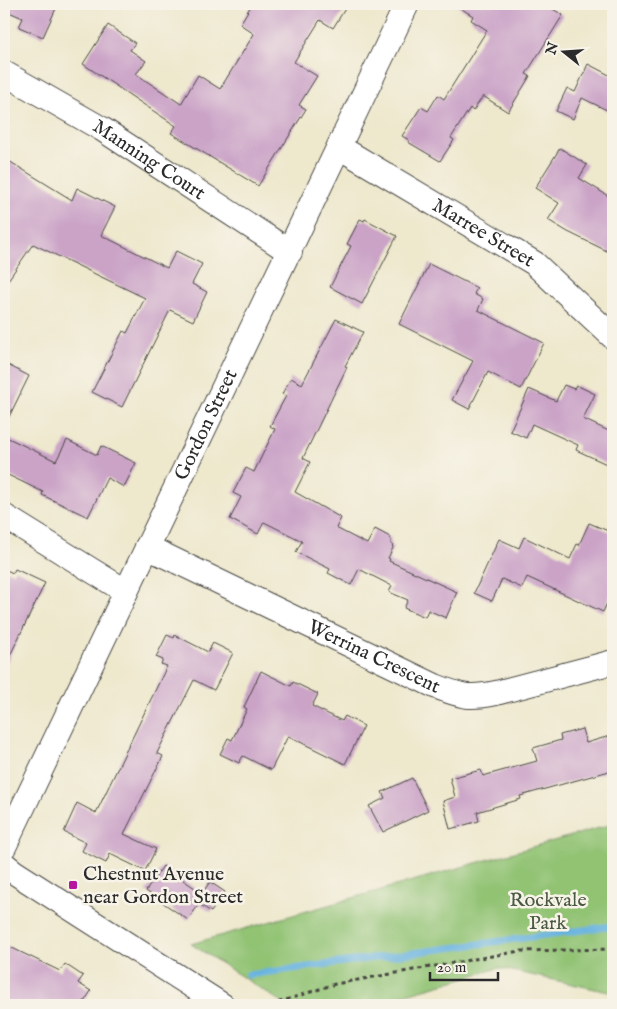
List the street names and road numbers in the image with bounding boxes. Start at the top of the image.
street label: Manning Court [88,114,210,206]
street label: Marree Street [428,193,539,273]
street label: Gordon Street [169,365,243,484]
street label: Werrina Crescent [304,614,444,699]

